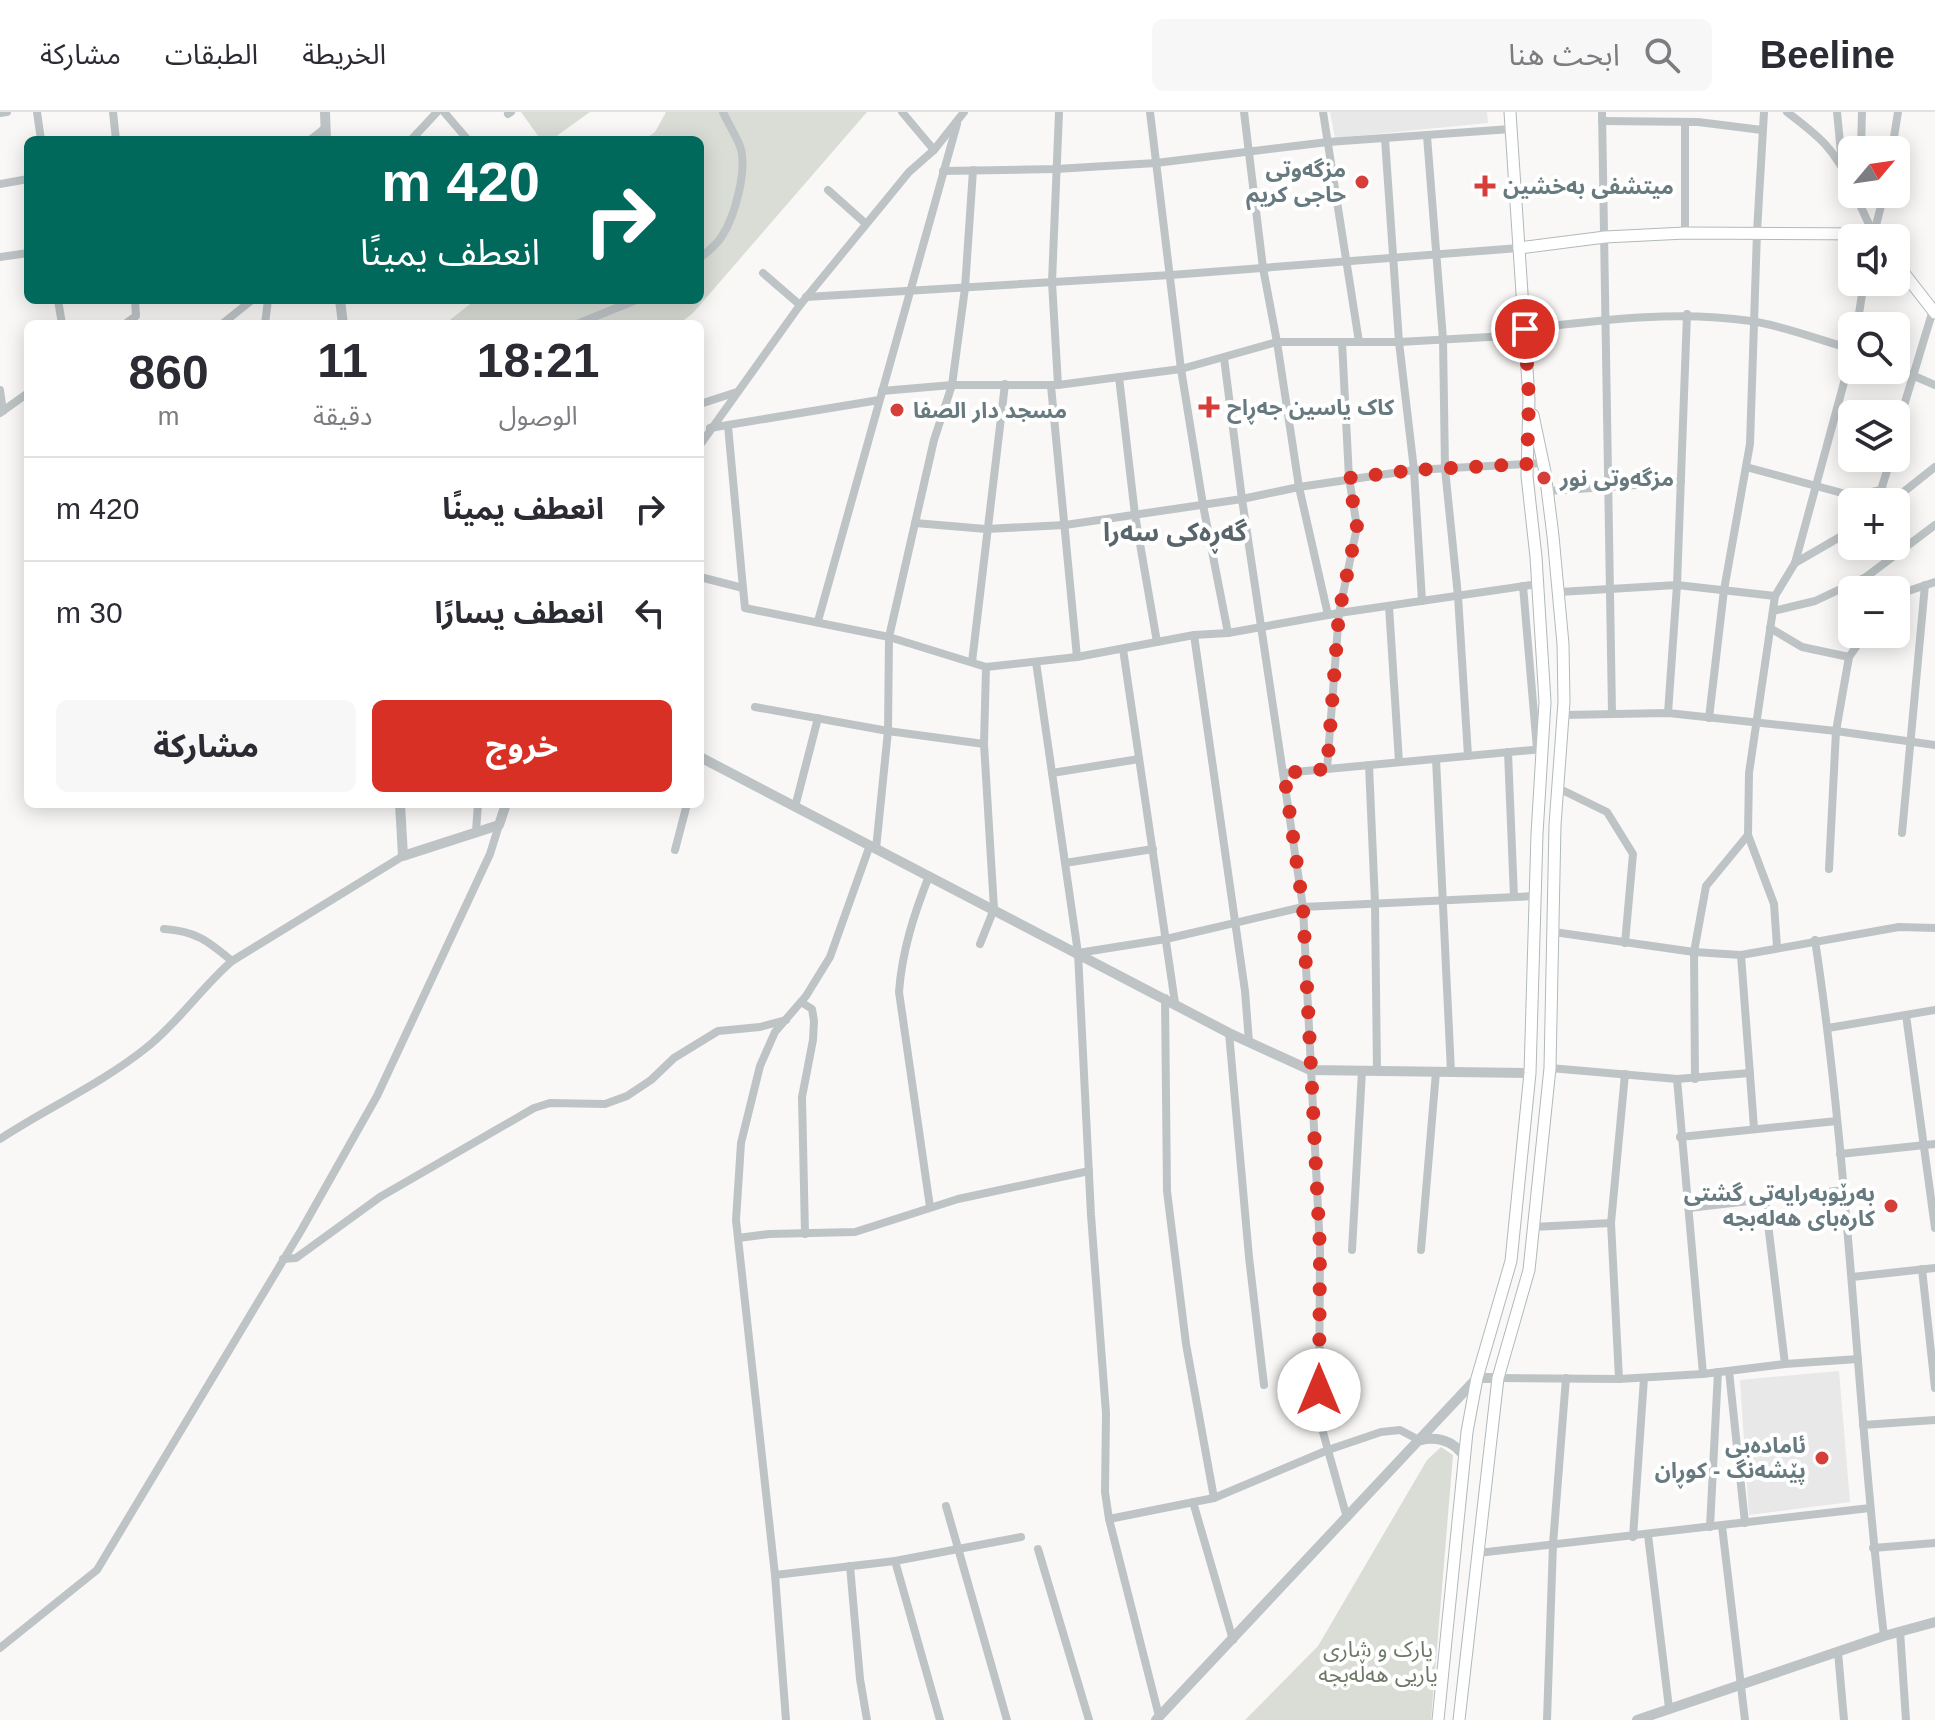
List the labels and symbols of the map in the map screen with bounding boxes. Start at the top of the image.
north arrow [1838,136,1910,208]
place label: مزگە‌وتی حاجی كریم [1246,157,1346,211]
marker: مزگە‌وتی حاجی كریم [1353,173,1371,191]
place label: میتشفی بەخشین [1503,174,1674,199]
marker: میتشفی بەخشین [1474,175,1496,197]
pin [1491,295,1559,363]
place label: کاک یاسین جەڕاح [1227,395,1395,425]
marker: کاک یاسین جەڕاح [1198,396,1220,418]
place label: مسجد دار الصفا [913,398,1067,424]
marker: مسجد دار الصفا [888,401,906,419]
place label: مزگەوتی نور [1559,466,1674,492]
marker: مزگەوتی نور [1535,469,1553,487]
district label: گەڕەکی سەرا [1103,517,1248,554]
place label: بەرێوبەرایەتی گشتی کارەبای هەلەبجە [1684,1181,1876,1232]
marker: بەرێوبەرایەتی گشتی کارەبای هەلەبجە [1882,1197,1900,1215]
position arrow [1277,1348,1361,1432]
place label: ئامادەیی پێشەنگ - کوڕان [1655,1433,1806,1488]
marker: ئامادەیی پێشەنگ - کوڕان [1813,1449,1831,1467]
park label: پارک و شاری یاریی ھەڵەبجە [1318,1637,1438,1688]

